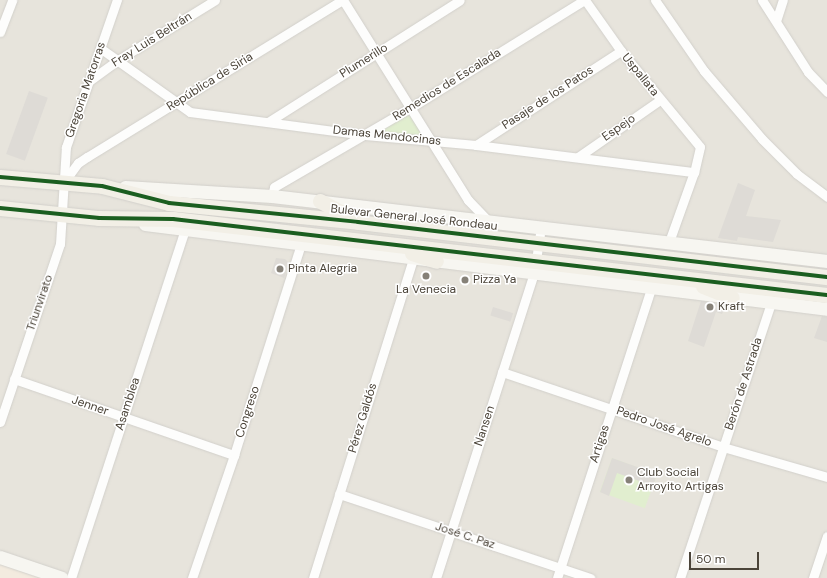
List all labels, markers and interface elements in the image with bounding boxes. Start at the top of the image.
street label: Fray Luis Beltrán [109,10,195,70]
street label: Gregoria Matorras [63,40,109,140]
street label: Plumerillo [337,41,391,81]
street label: Remedios de Escalada [390,46,504,124]
street label: República de Siria [164,50,256,114]
street label: Uspallata [618,51,662,99]
street label: Pasaje de los Patos [500,63,596,133]
street label: Espejo [600,111,638,145]
street label: Damas Mendocinas [332,123,442,149]
street label: Bulevar General José Rondeau [330,202,498,234]
place label: Pinta Alegria [288,262,357,276]
marker: Pinta Alegria [275,264,285,274]
marker: La Venecia [421,271,431,281]
street label: Triunvirato [24,273,56,333]
place label: Pizza Ya [473,273,516,287]
marker: Pizza Ya [460,275,470,285]
place label: La Venecia [396,283,456,297]
place label: Kraft [718,300,745,314]
marker: Kraft [705,302,715,312]
street label: Berón de Astrada [722,336,766,432]
street label: Asamblea [113,376,143,432]
street label: Pérez Galdós [346,381,380,455]
street label: Congreso [233,384,263,440]
street label: Jenner [70,393,110,419]
street label: Nansen [472,404,498,448]
street label: Pedro José Agrelo [614,404,714,450]
street label: Artigas [587,423,613,465]
place label: Club Social Arroyito Artigas [637,466,724,494]
marker: Club Social Arroyito Artigas [624,475,634,485]
street label: José C. Paz [433,520,497,552]
scale bar [691,544,761,570]
text: 50 m [696,551,725,567]

